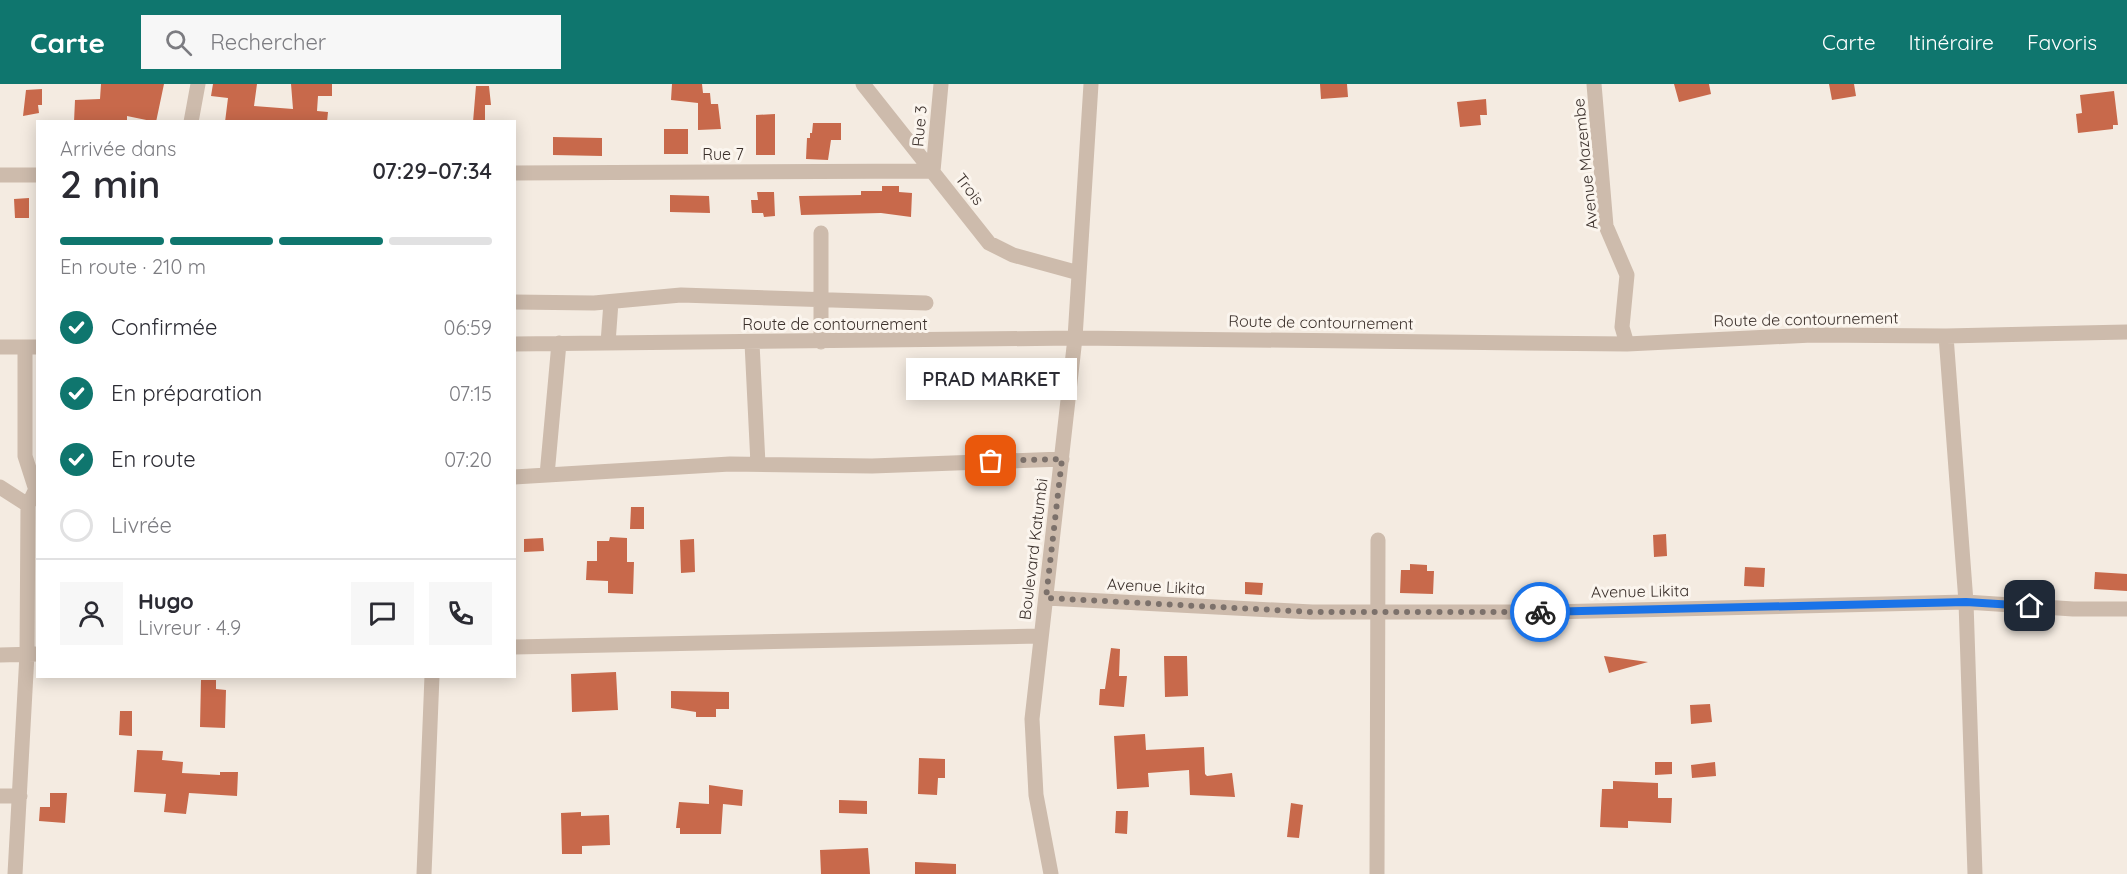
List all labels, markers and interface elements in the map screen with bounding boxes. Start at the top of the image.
search box [141,15,561,69]
text: Carte [30,25,105,60]
icon: search [162,26,195,59]
text: Rechercher [210,28,326,56]
text: Carte [1822,29,1876,55]
text: Itinéraire [1909,29,1994,55]
text: Favoris [2027,29,2097,55]
street label: Avenue Mazembe [1568,97,1602,231]
street label: Rue 3 [907,104,931,148]
text: Arrivée dans [60,136,176,161]
street label: Rue 7 [702,144,744,164]
text: 07:29–07:34 [372,157,492,185]
text: 2 min [60,159,161,208]
street label: Trois [951,169,989,209]
text: En route · 210 m [60,254,206,279]
street label: Route de contournement [1713,307,1899,331]
street label: Route de contournement [1228,310,1414,334]
icon: check [60,311,93,344]
text: Confirmée [111,313,217,341]
street label: Route de contournement [742,314,928,334]
text: 06:59 [444,315,492,340]
callout: PRAD MARKET [906,359,1076,401]
text: PRAD MARKET [922,366,1061,391]
icon: check [60,377,93,410]
text: En préparation [111,379,262,407]
text: 07:15 [449,381,492,406]
pin [965,435,1016,486]
icon: check [60,443,93,476]
icon: bag [974,444,1007,477]
text: En route [111,445,196,473]
text: 07:20 [444,447,492,472]
street label: Boulevard Katumbi [1014,477,1052,621]
text: Livrée [111,511,172,539]
street label: Avenue Likita [1106,573,1206,599]
street label: Avenue Likita [1591,580,1689,602]
pin [2004,580,2055,631]
button: person [60,582,123,645]
button: chat [351,582,414,645]
button: phone [429,582,492,645]
courier [1510,582,1570,642]
text: Hugo [138,587,194,615]
icon: home [2013,589,2046,622]
icon: bike [1524,596,1557,629]
text: Livreur · 4.9 [138,615,241,640]

